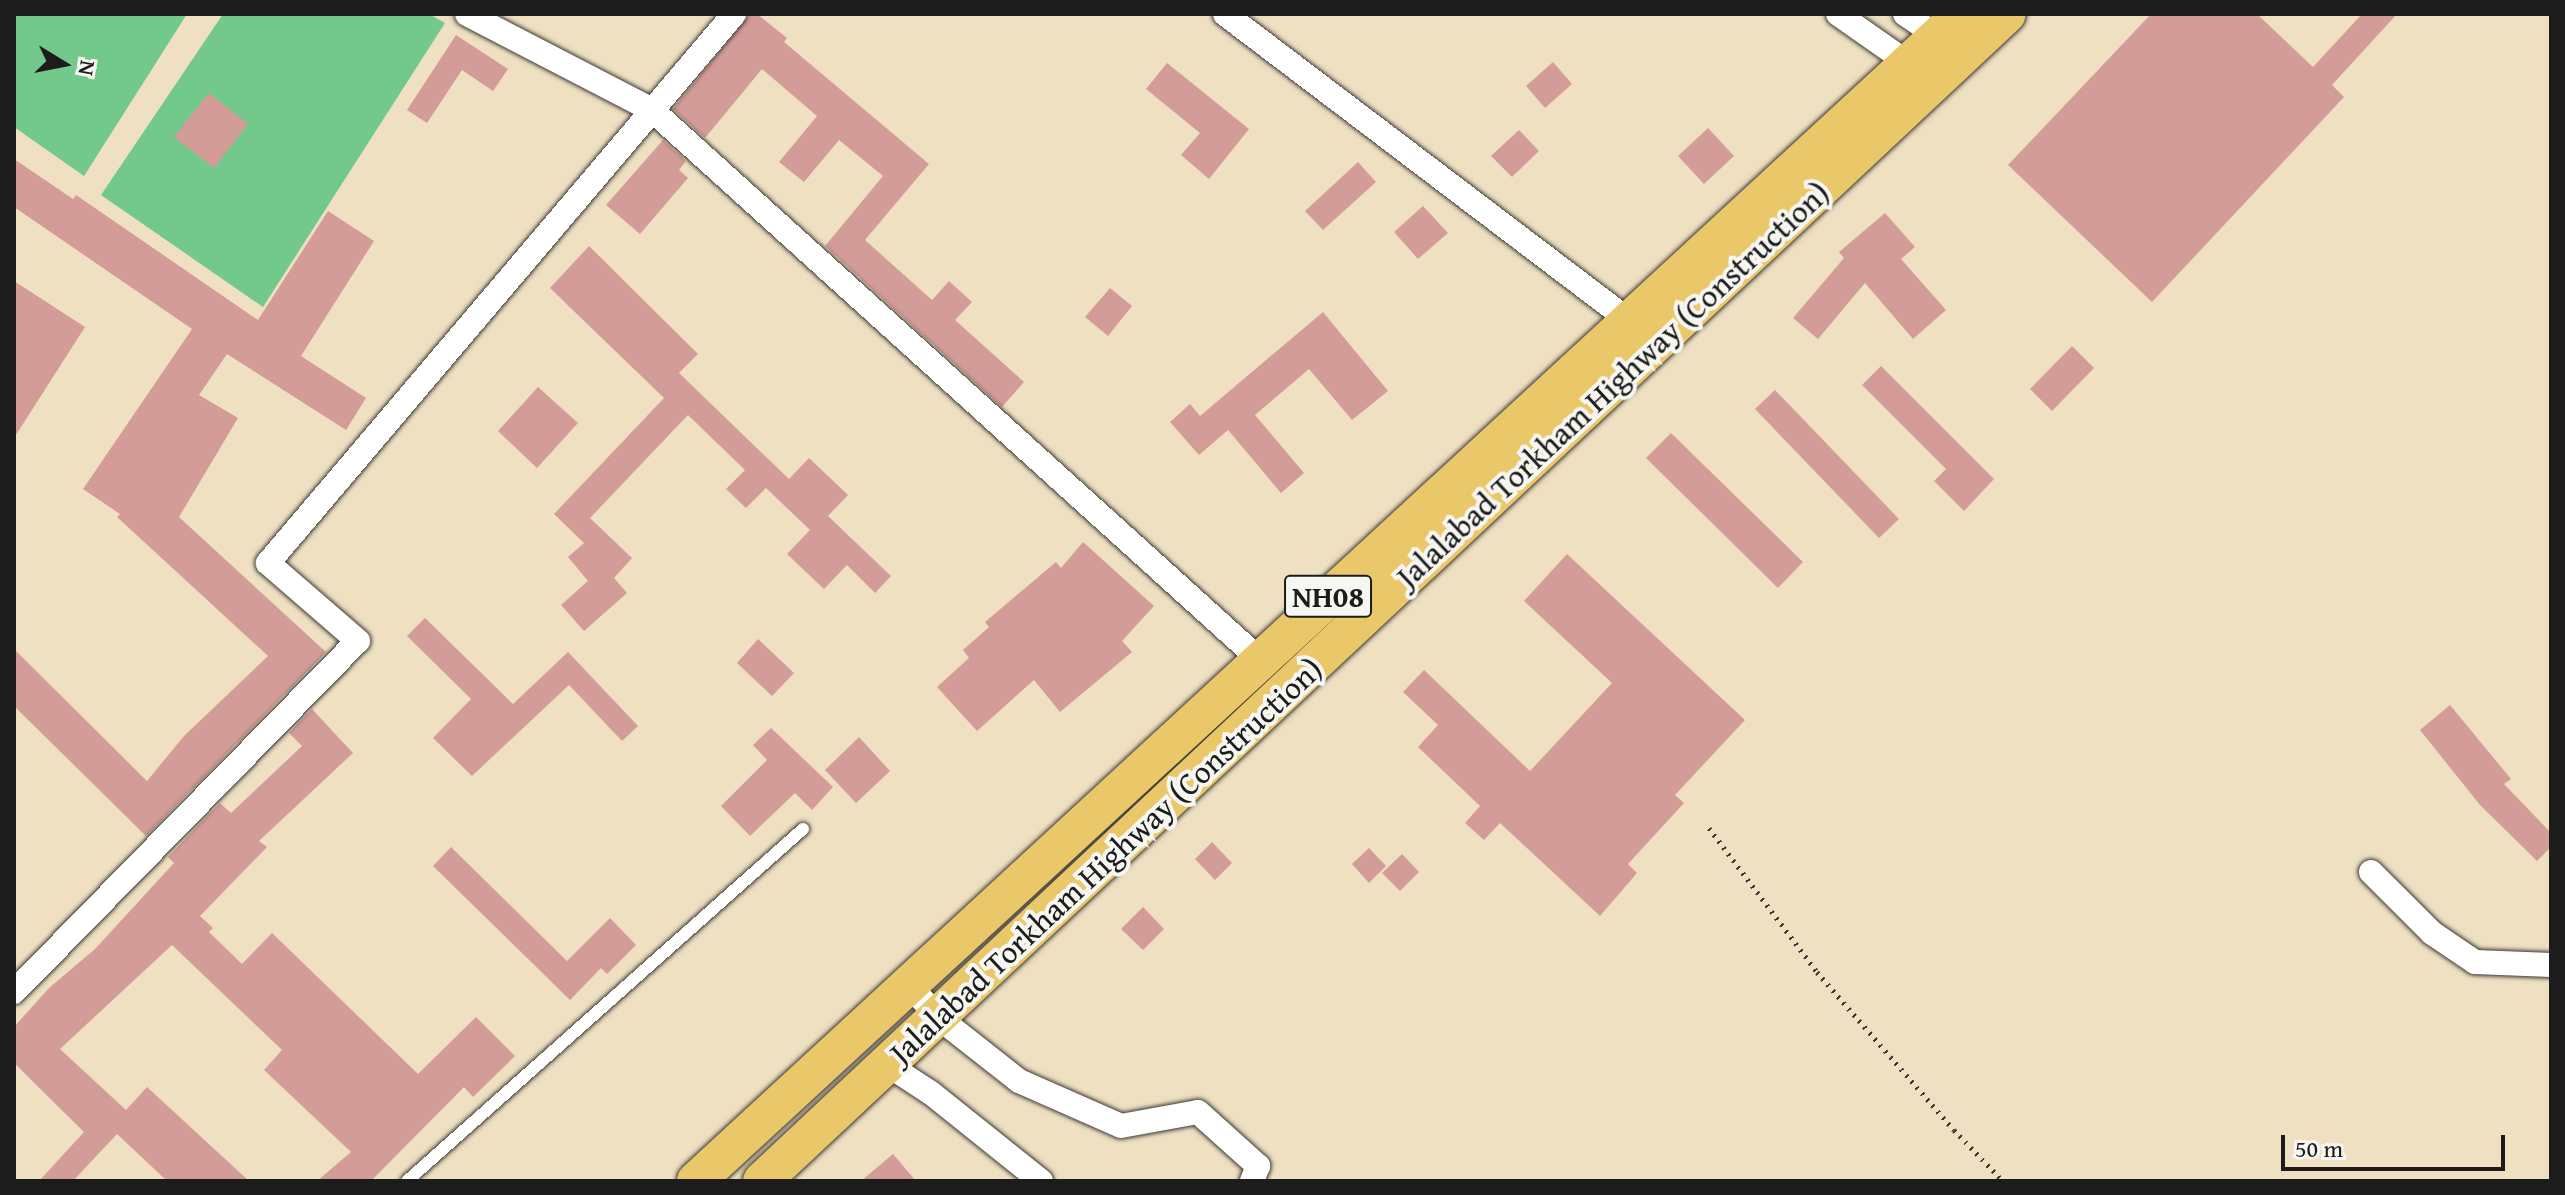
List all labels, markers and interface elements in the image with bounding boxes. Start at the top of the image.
north arrow [24,24,104,104]
text: N [71,58,105,78]
street label: Jalalabad Torkham Highway (Construction) [1389,174,1837,596]
road number: NH08 [1284,570,1372,622]
street label: Jalalabad Torkham Highway (Construction) [882,650,1330,1072]
scale bar [2285,1119,2509,1169]
text: 50 m [2295,1131,2343,1166]

